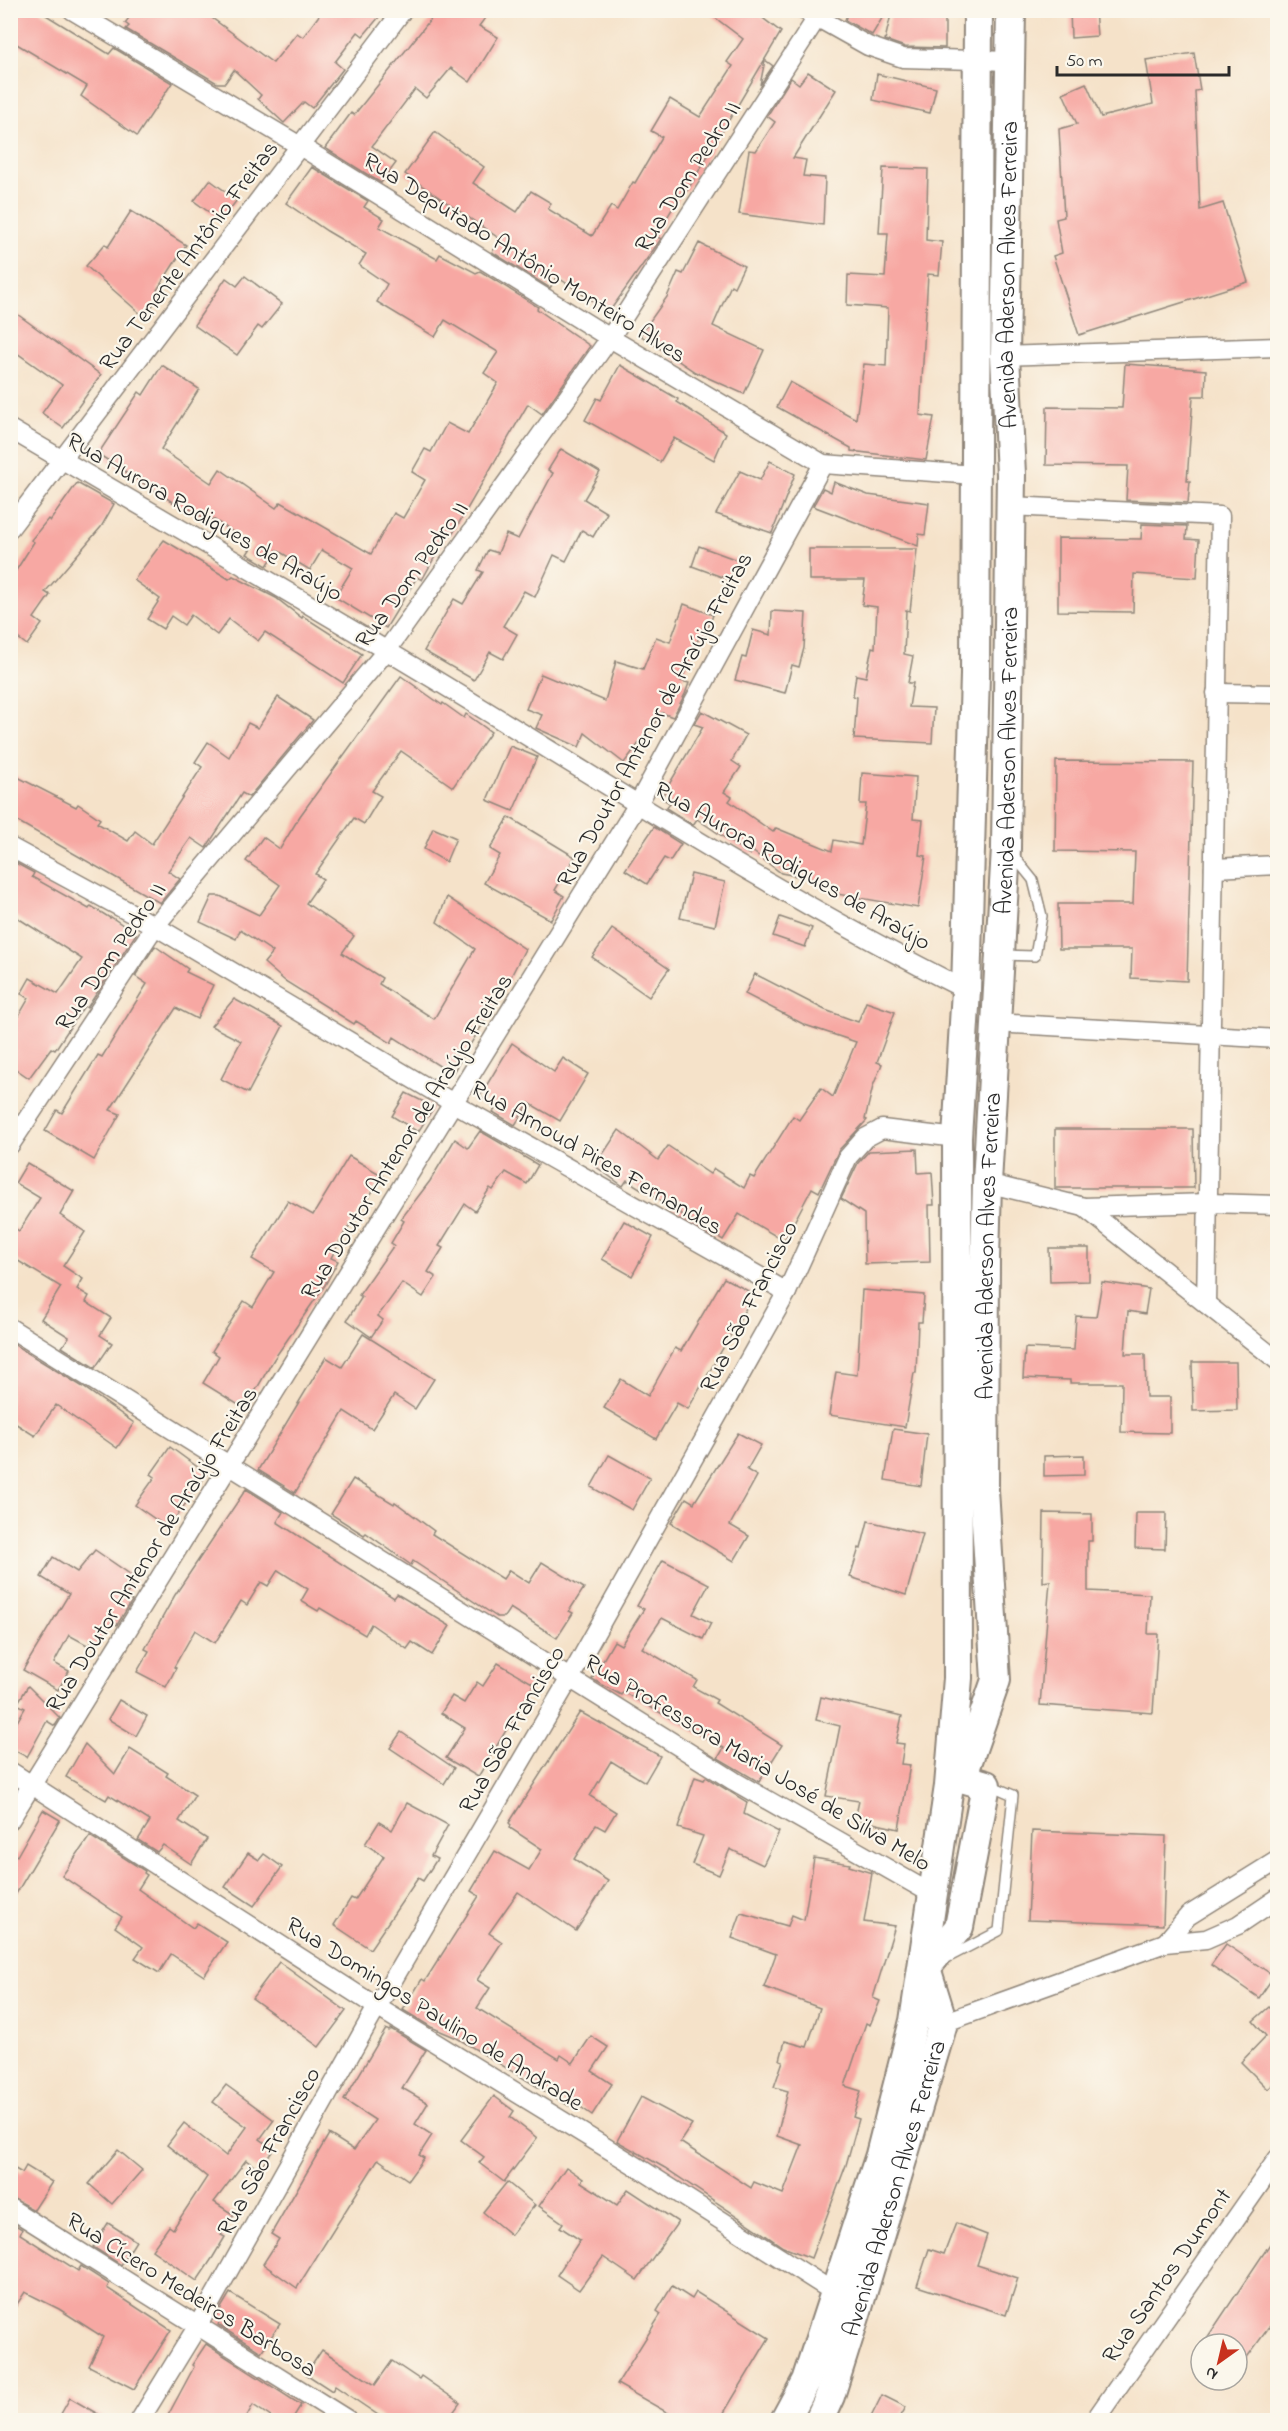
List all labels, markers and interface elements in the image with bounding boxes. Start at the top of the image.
scale bar [1057,39,1230,77]
text: 50 m [1066,49,1103,75]
street label: Rua Dom Pedro II [627,95,751,260]
street label: Avenida Aderson Alves Ferreira [990,121,1029,429]
street label: Rua Tenente Antônio Freitas [92,134,288,379]
street label: Rua Deputado Antônio Monteiro Alves [355,145,692,373]
street label: Rua Aurora Rodigues de Araújo [59,425,348,612]
street label: Rua Dom Pedro II [348,495,478,656]
street label: Rua Doutor Antenor de Araújo Freitas [549,546,763,894]
street label: Avenida Aderson Alves Ferreira [987,606,1029,915]
street label: Rua Aurora Rodigues de Araújo [647,774,936,961]
street label: Rua Dom Pedro II [48,876,176,1039]
street label: Rua Doutor Antenor de Araújo Freitas [293,968,523,1307]
street label: Rua Arnoud Pires Fernandes [463,1073,728,1246]
street label: Avenida Aderson Alves Ferreira [969,1091,1012,1400]
street label: Rua São Francisco [692,1215,809,1399]
street label: Rua Doutor Antenor de Araújo Freitas [38,1381,268,1720]
street label: Rua São Francisco [451,1640,575,1820]
street label: Rua Professora Maria José de Silva Melo [577,1646,937,1882]
street label: Rua Domingos Paulino de Andrade [278,1909,589,2121]
street label: Avenida Aderson Alves Ferreira [835,2036,957,2341]
street label: Rua São Francisco [209,2061,331,2243]
street label: Rua Santos Dumont [1094,2182,1242,2371]
street label: Rua Cícero Medeiros Barbosa [59,2205,323,2388]
north arrow [1189,2332,1249,2392]
text: N [1200,2360,1223,2386]

